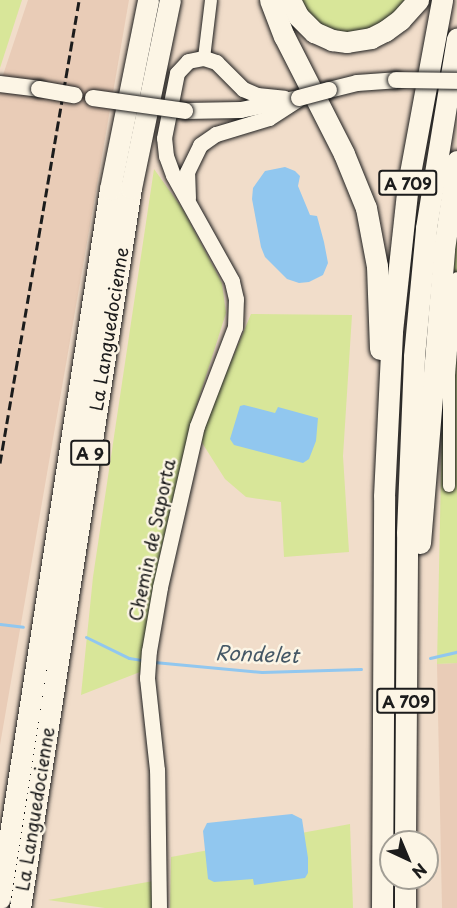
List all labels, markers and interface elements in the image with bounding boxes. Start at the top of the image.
road number: A 709 [376,170,440,196]
street label: La Languedocienne [85,245,133,413]
road number: A 9 [69,440,111,466]
street label: Chemin de Saporta [124,456,180,624]
water label: Rondelet [215,641,299,667]
road number: A 709 [374,688,438,714]
street label: La Languedocienne [11,725,59,893]
north arrow [379,830,439,890]
text: N [407,858,433,885]

